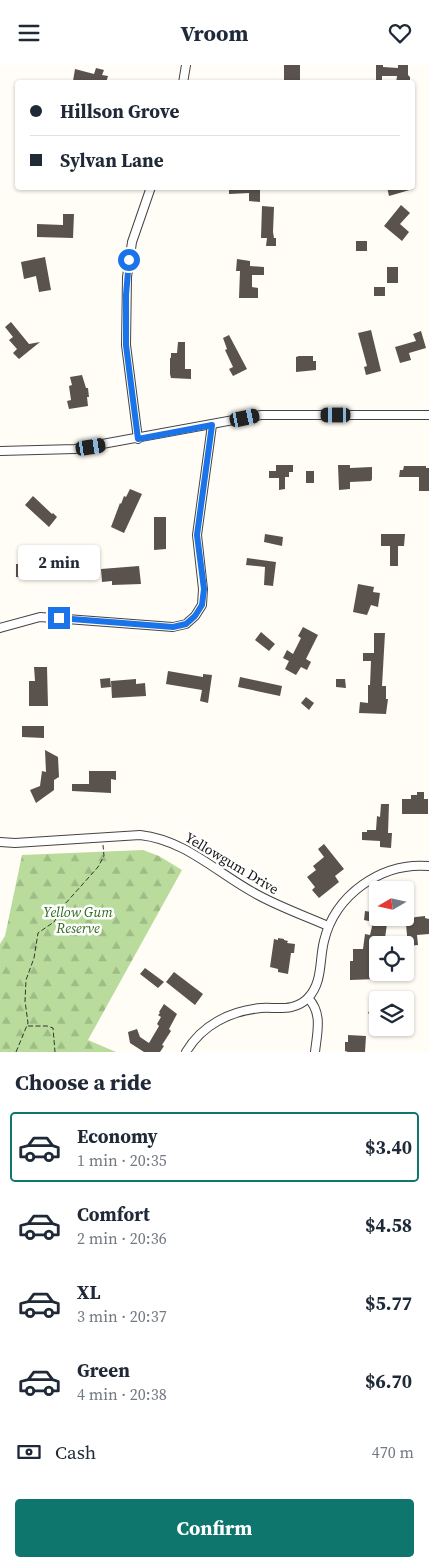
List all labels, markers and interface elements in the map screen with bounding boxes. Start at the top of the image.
text: Vroom [181,18,248,48]
icon: menu [15,19,43,47]
icon: heart [386,19,414,47]
text: Hillson Grove [60,98,179,124]
text: Sylvan Lane [60,147,164,173]
route start [118,249,140,271]
car [228,408,261,428]
car [321,408,351,423]
car [75,437,106,457]
callout: 2 min [18,545,100,581]
text: 2 min [38,551,80,573]
route end [48,607,70,629]
street label: Yellowgum Drive [181,827,283,899]
north arrow [369,881,414,926]
map controls [369,881,414,1036]
park label: Yellow Gum Reserve [43,902,113,938]
button: locate [369,936,414,981]
button: layers [369,991,414,1036]
text: Choose a ride [15,1067,152,1097]
text: Economy [77,1123,158,1149]
icon: car [17,1125,62,1170]
text: $3.40 [365,1134,412,1160]
text: 1 min · 20:35 [77,1149,167,1171]
text: Comfort [77,1201,150,1227]
icon: car [17,1203,62,1248]
text: $4.58 [365,1212,412,1238]
text: 2 min · 20:36 [77,1227,167,1249]
text: XL [77,1279,100,1305]
icon: car [17,1281,62,1326]
text: $5.77 [365,1290,412,1316]
text: 3 min · 20:37 [77,1305,167,1327]
text: Green [77,1357,130,1383]
icon: car [17,1359,62,1404]
text: $6.70 [365,1368,412,1394]
text: 4 min · 20:38 [77,1383,167,1405]
icon: cash [15,1438,43,1466]
text: Cash [55,1439,96,1465]
text: 470 m [372,1441,414,1463]
button: Confirm [15,1499,414,1557]

